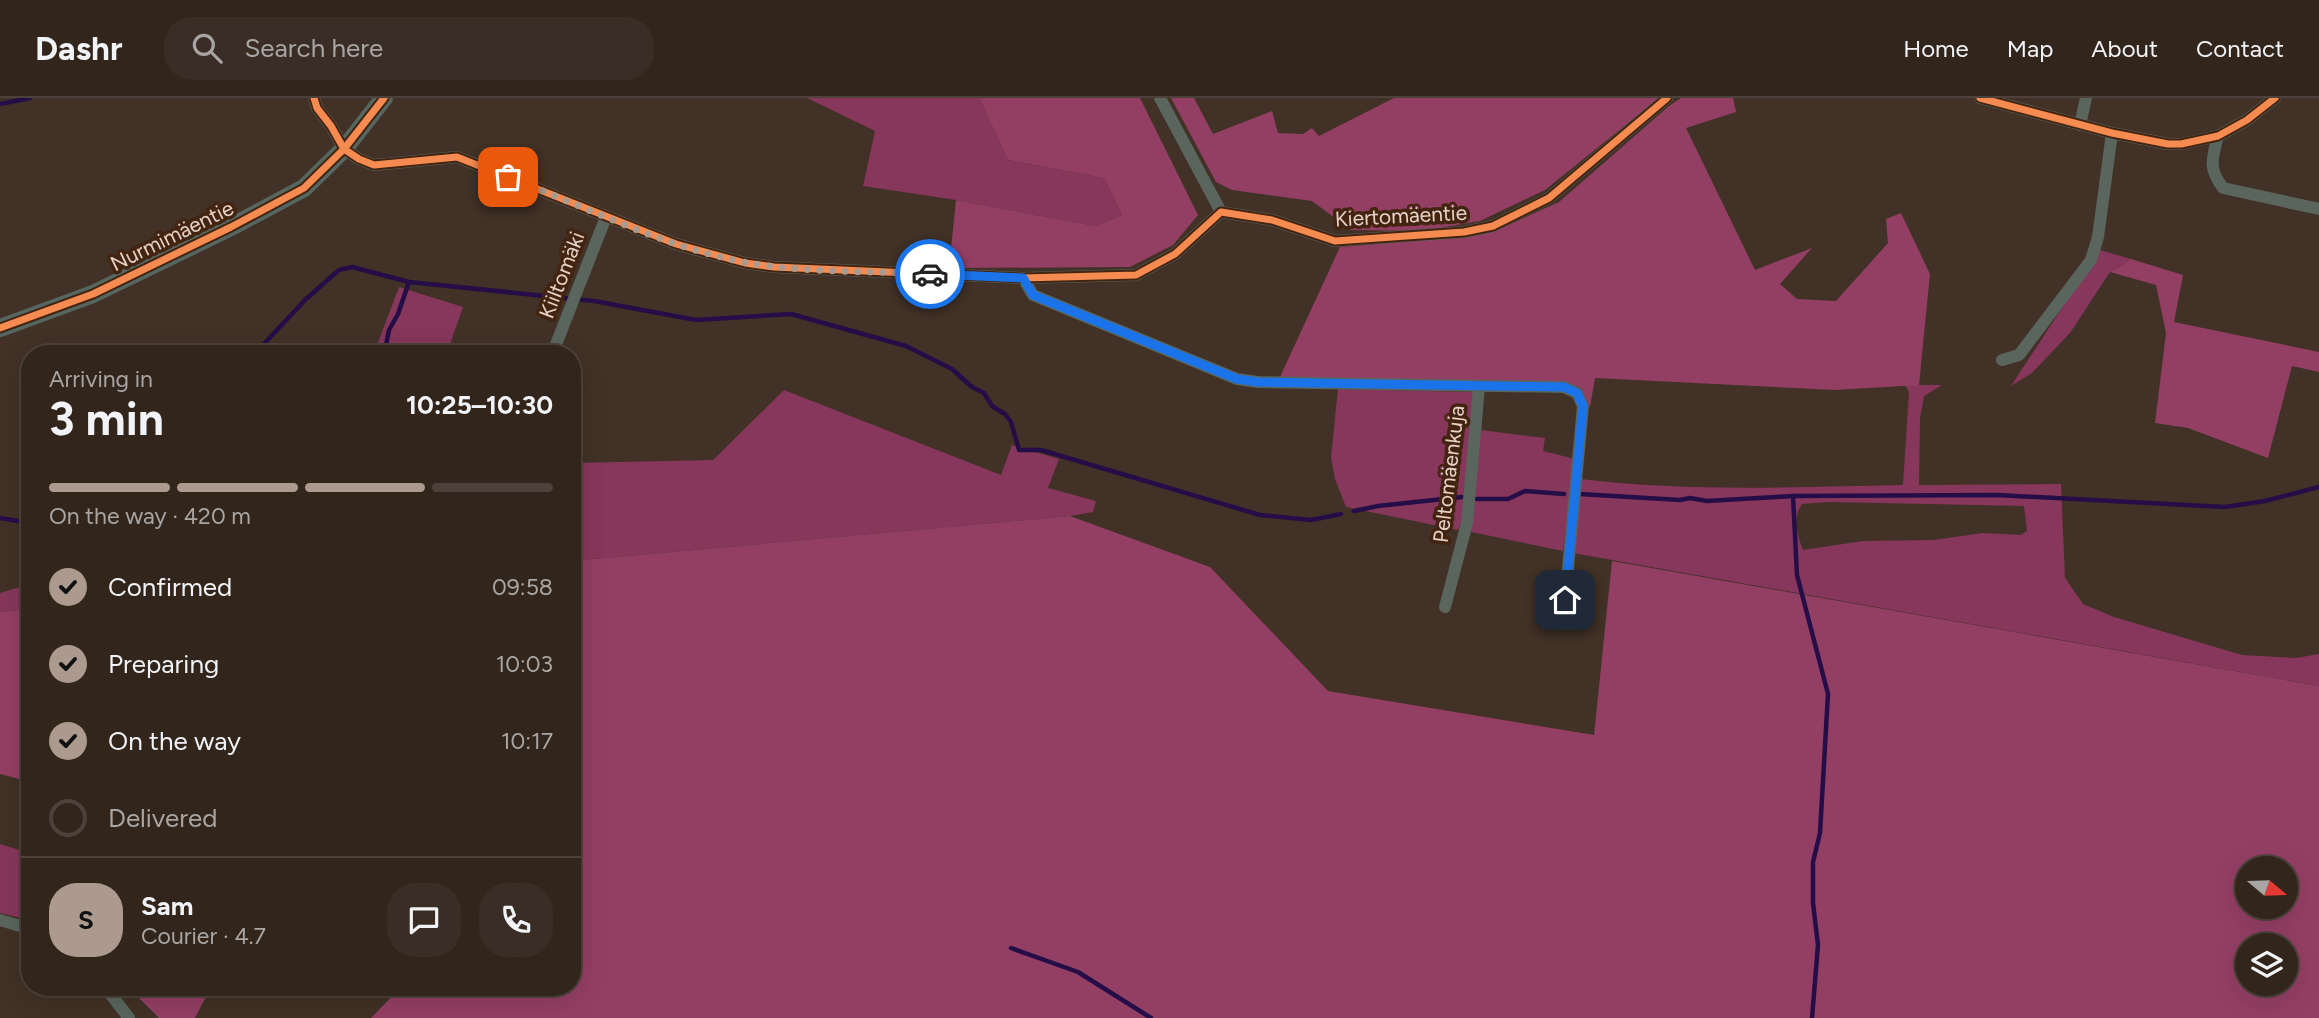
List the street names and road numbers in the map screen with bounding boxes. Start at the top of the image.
street label: Nurmimäentie [106,195,237,276]
street label: Kiertomäentie [1334,200,1468,231]
street label: Kiiltomäki [534,228,589,322]
street label: Peltomäenkuja [1428,404,1469,544]

